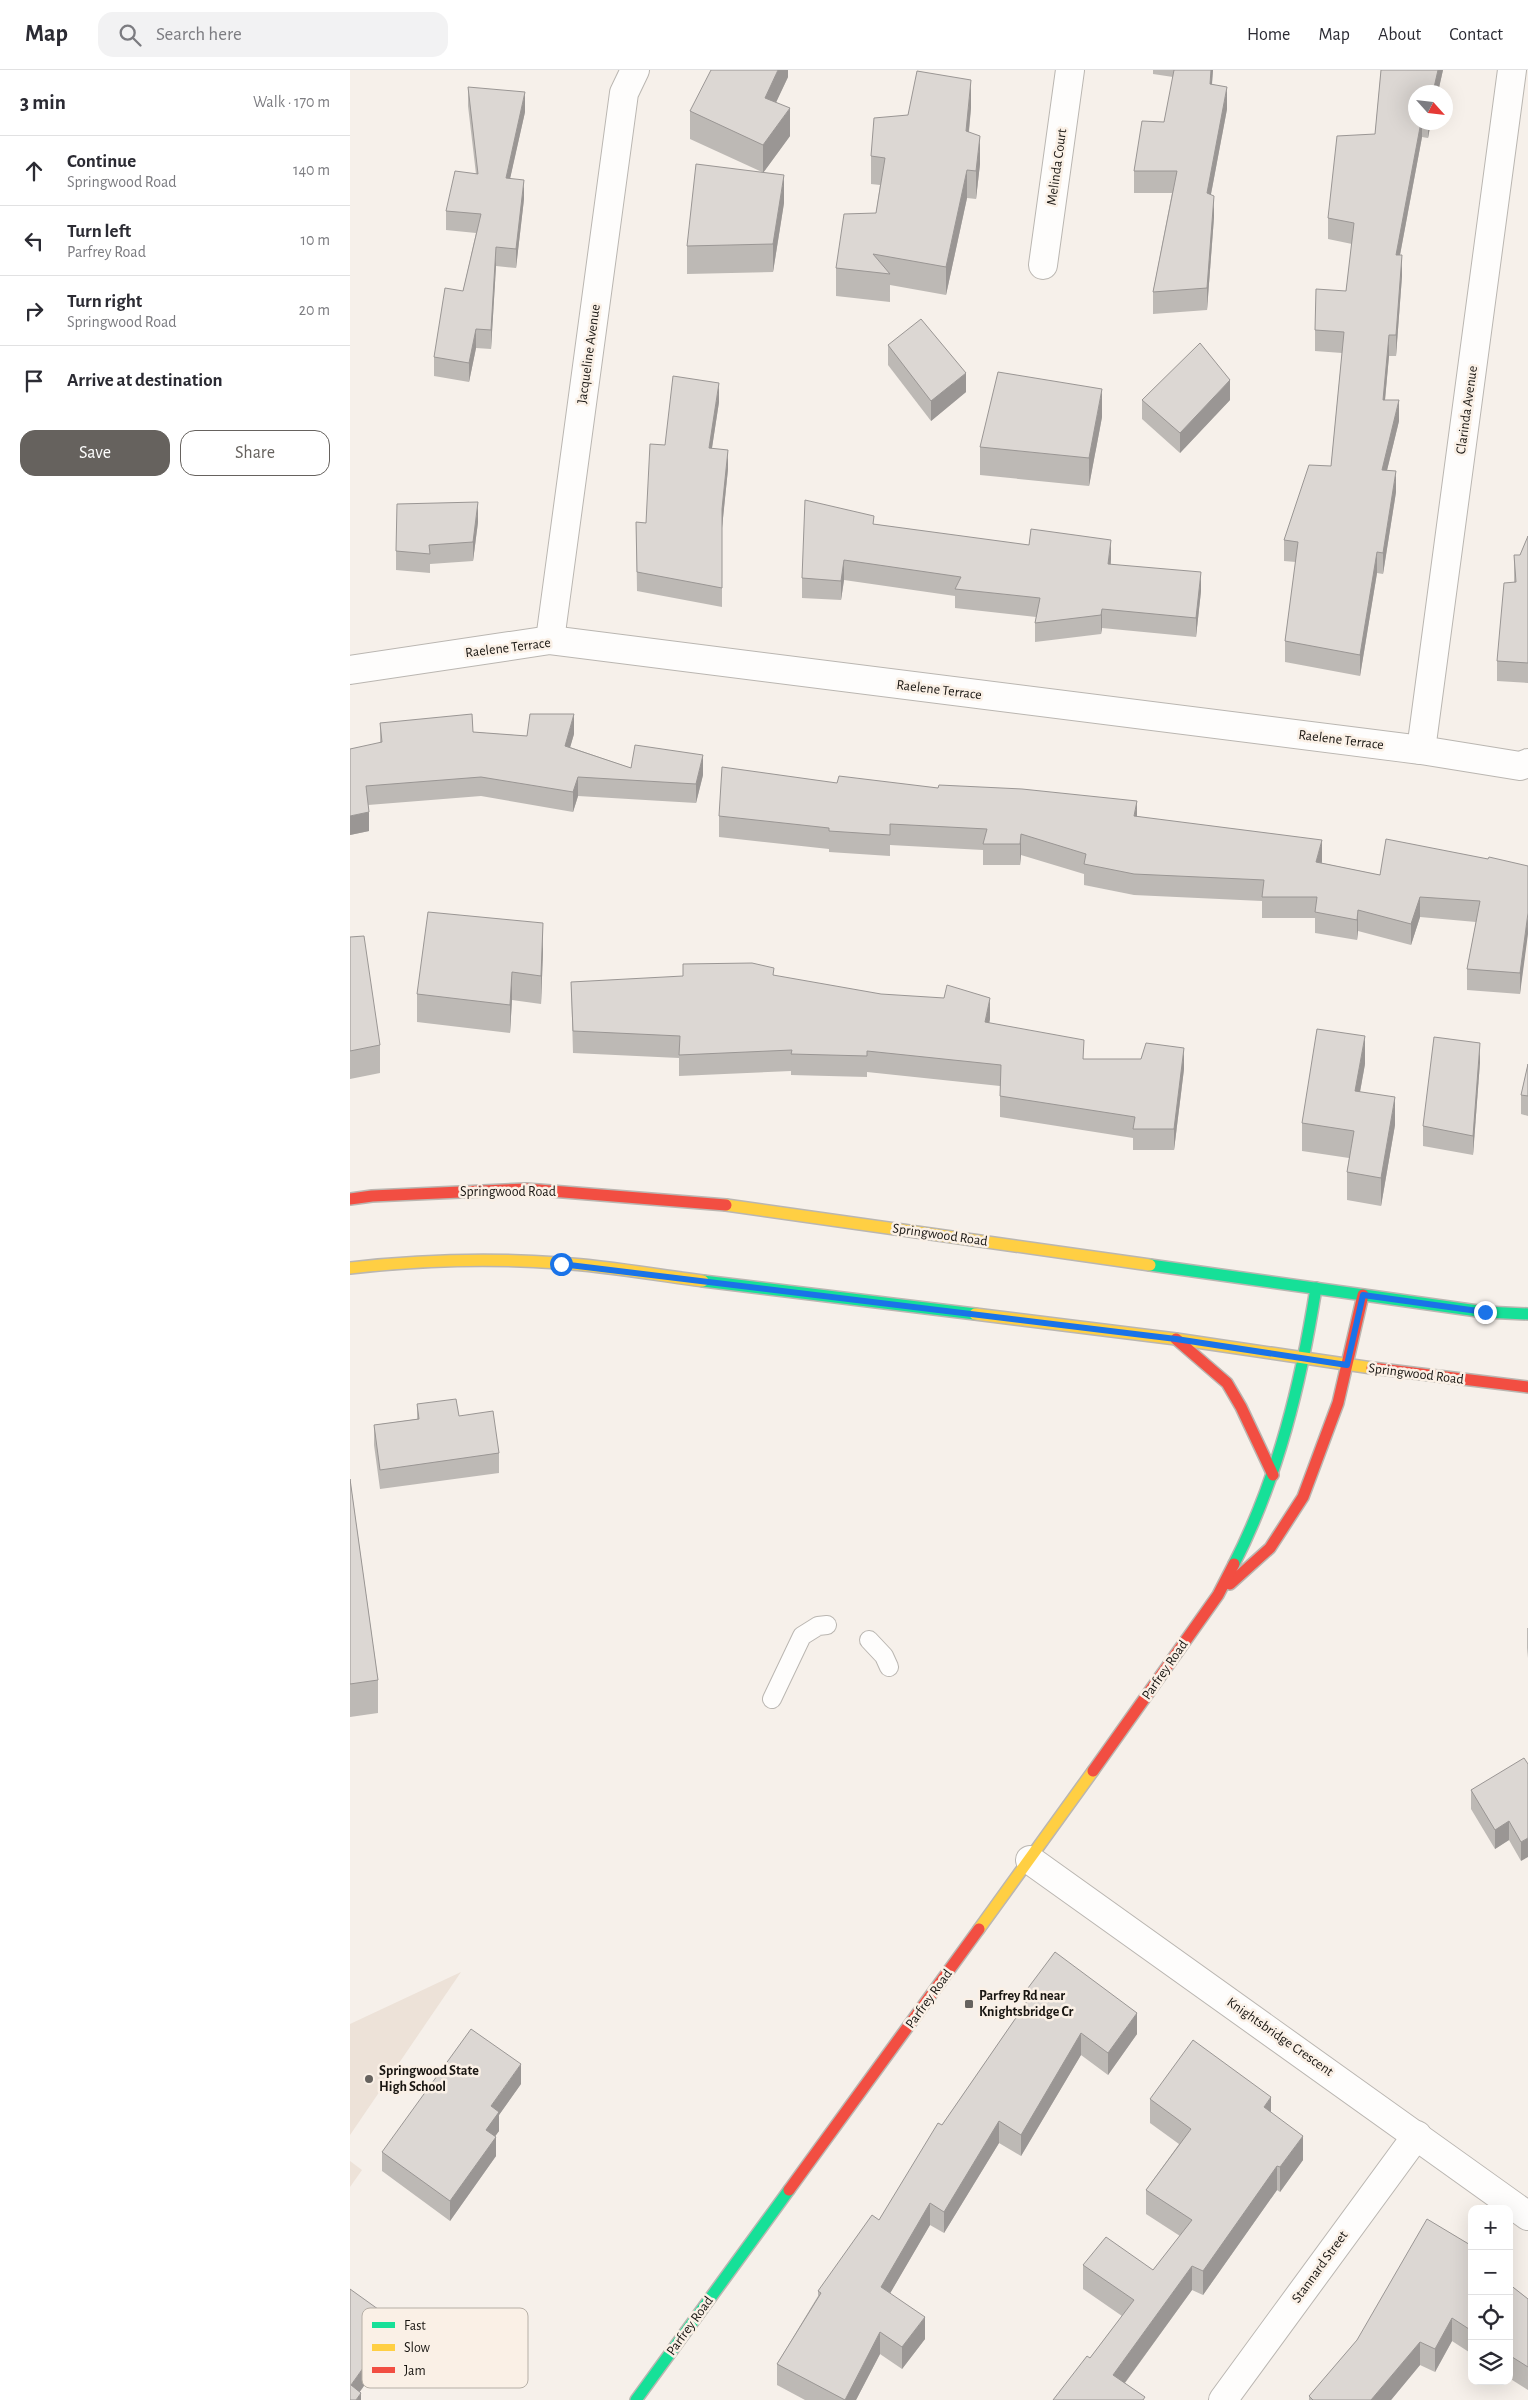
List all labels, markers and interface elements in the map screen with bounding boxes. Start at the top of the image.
search box [98,12,448,57]
icon: search [116,21,144,49]
text: Map [25,22,68,46]
text: Search here [156,25,242,44]
text: Home [1247,26,1290,44]
text: Map [1318,26,1350,44]
text: About [1378,26,1421,44]
text: Contact [1449,26,1503,44]
north arrow [1408,85,1453,130]
text: 3 min [20,92,66,113]
text: Walk · 170 m [253,94,330,110]
street label: Melinda Court [1045,127,1069,206]
text: Continue [67,152,136,171]
icon: ahead [20,157,48,185]
text: 140 m [293,162,330,178]
text: Springwood Road [67,174,177,190]
text: Turn left [67,222,131,241]
icon: left [20,227,48,255]
text: 10 m [301,232,330,248]
text: Parfrey Road [67,244,146,260]
text: Turn right [67,292,142,311]
icon: right [20,297,48,325]
text: 20 m [299,302,330,318]
street label: Jacqueline Avenue [575,303,603,405]
text: Springwood Road [67,314,177,330]
street label: Clarinda Avenue [1454,365,1480,455]
icon: arrive [20,367,48,395]
text: Arrive at destination [67,371,223,390]
button: Save [20,430,170,476]
button: Share [180,430,330,476]
street label: Raelene Terrace [465,636,551,660]
street label: Raelene Terrace [896,678,982,702]
street label: Raelene Terrace [1298,728,1384,752]
street label: Springwood Road [460,1185,556,1199]
street label: Springwood Road [892,1221,988,1249]
route start [550,1253,573,1276]
route end [1474,1301,1497,1324]
street label: Springwood Road [1368,1361,1464,1387]
street label: Parfrey Road [1139,1638,1191,1702]
street label: Parfrey Road [903,1967,955,2031]
place label: Parfrey Rd near Knightsbridge Cr [979,1989,1074,2019]
street label: Knightsbridge Crescent [1224,1995,1336,2079]
marker: Parfrey Rd near Knightsbridge Cr [963,1998,975,2010]
place label: Springwood State High School [379,2064,479,2094]
marker: Springwood State High School [363,2073,375,2085]
map controls [1468,2205,1513,2385]
button: + [1468,2205,1513,2250]
street label: Stannard Street [1289,2228,1351,2306]
button: − [1468,2250,1513,2295]
street label: Parfrey Road [664,2294,716,2358]
button: locate [1468,2295,1513,2340]
legend [362,2308,528,2388]
text: Fast [404,2319,426,2333]
button: layers [1468,2340,1513,2385]
text: Slow [404,2341,431,2355]
text: Jam [404,2364,426,2378]

